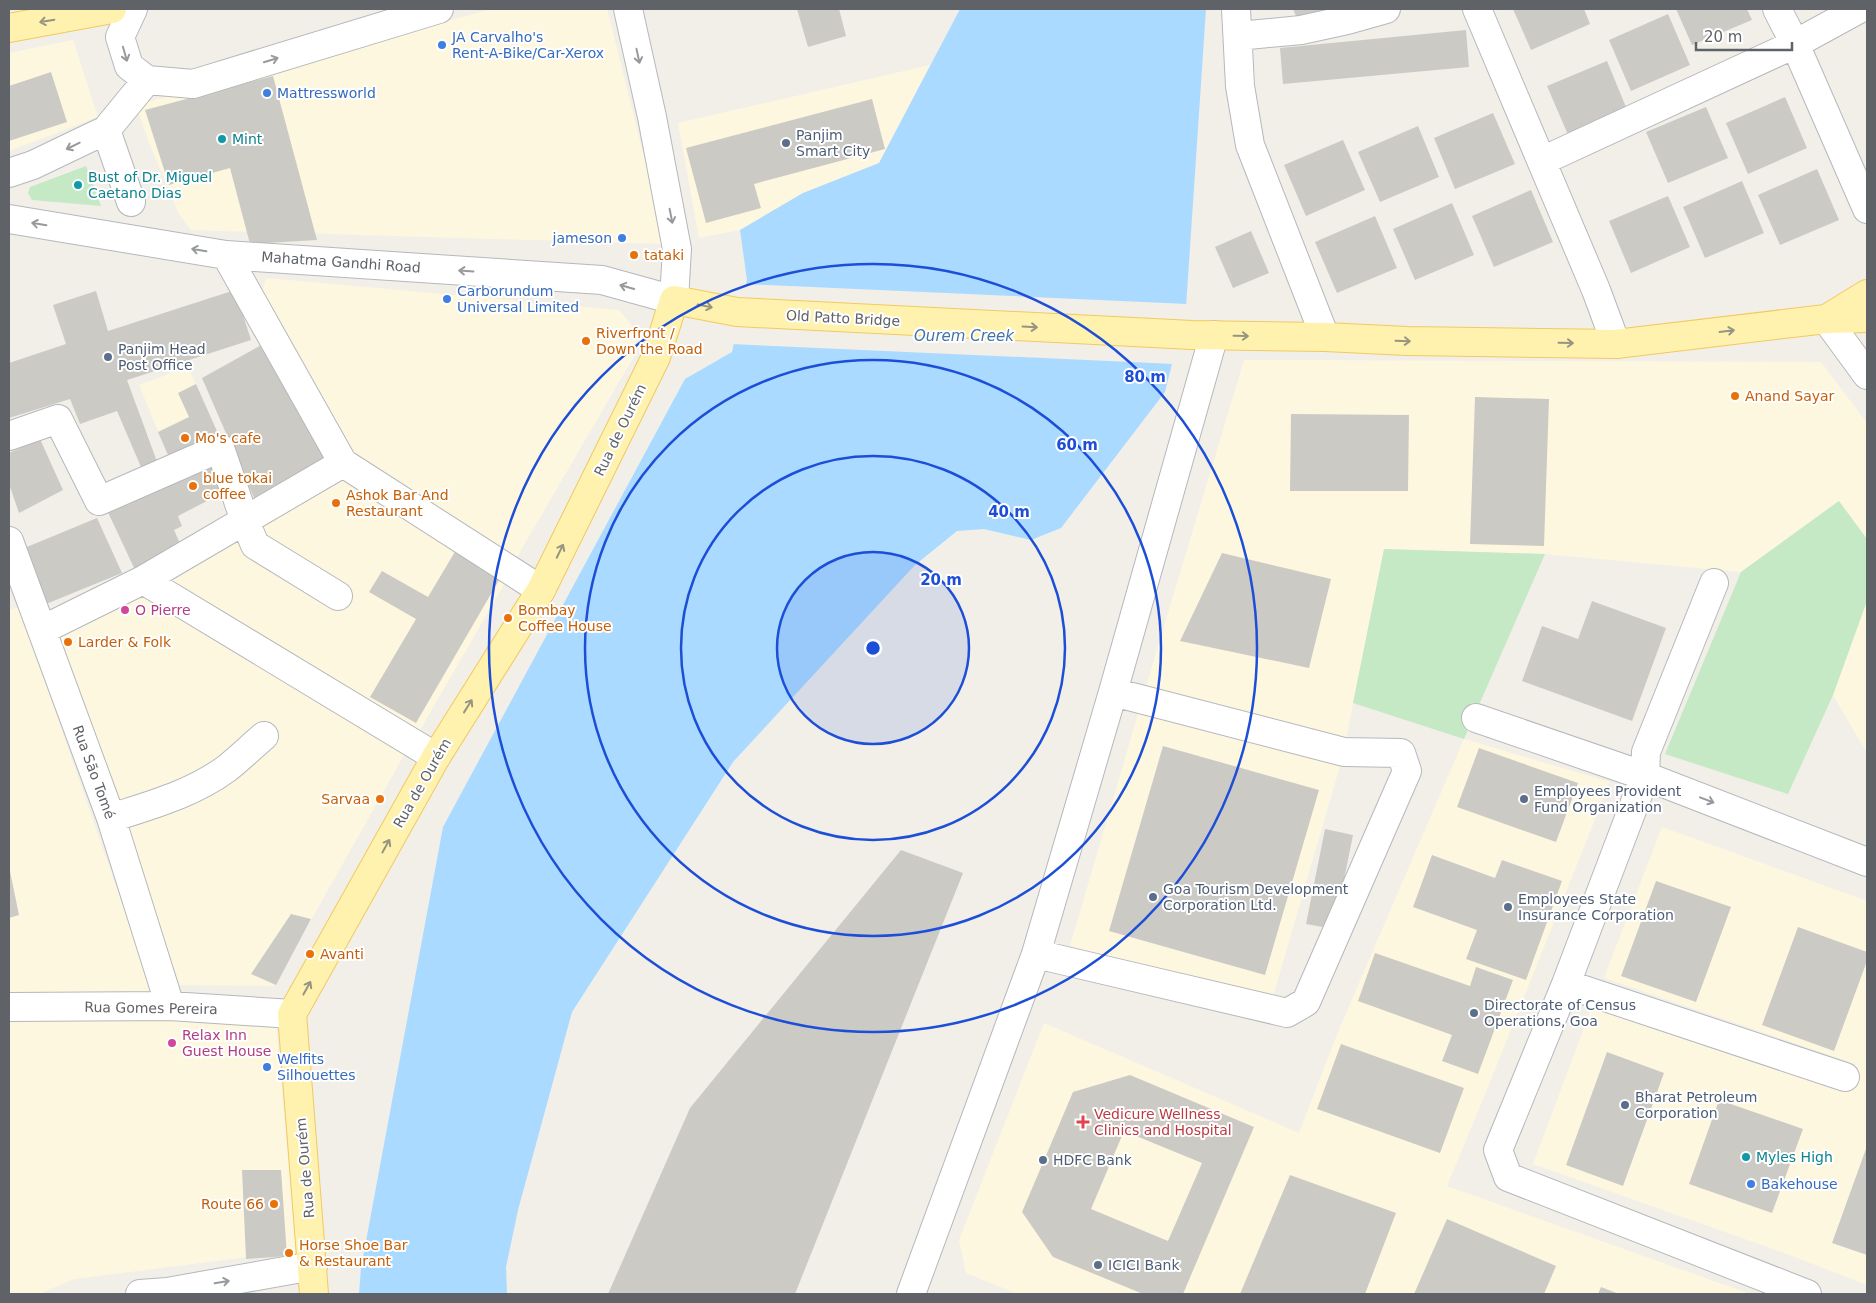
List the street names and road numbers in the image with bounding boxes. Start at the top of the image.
street label: Mahatma Gandhi Road [261,248,421,276]
street label: Old Patto Bridge [786,307,900,329]
street label: Rua de Ourém [591,381,649,479]
street label: Rua São Tomé [70,723,118,821]
street label: Rua de Ourém [390,735,454,831]
street label: Rua Gomes Pereira [84,999,218,1017]
street label: Rua de Ourém [293,1117,317,1219]

